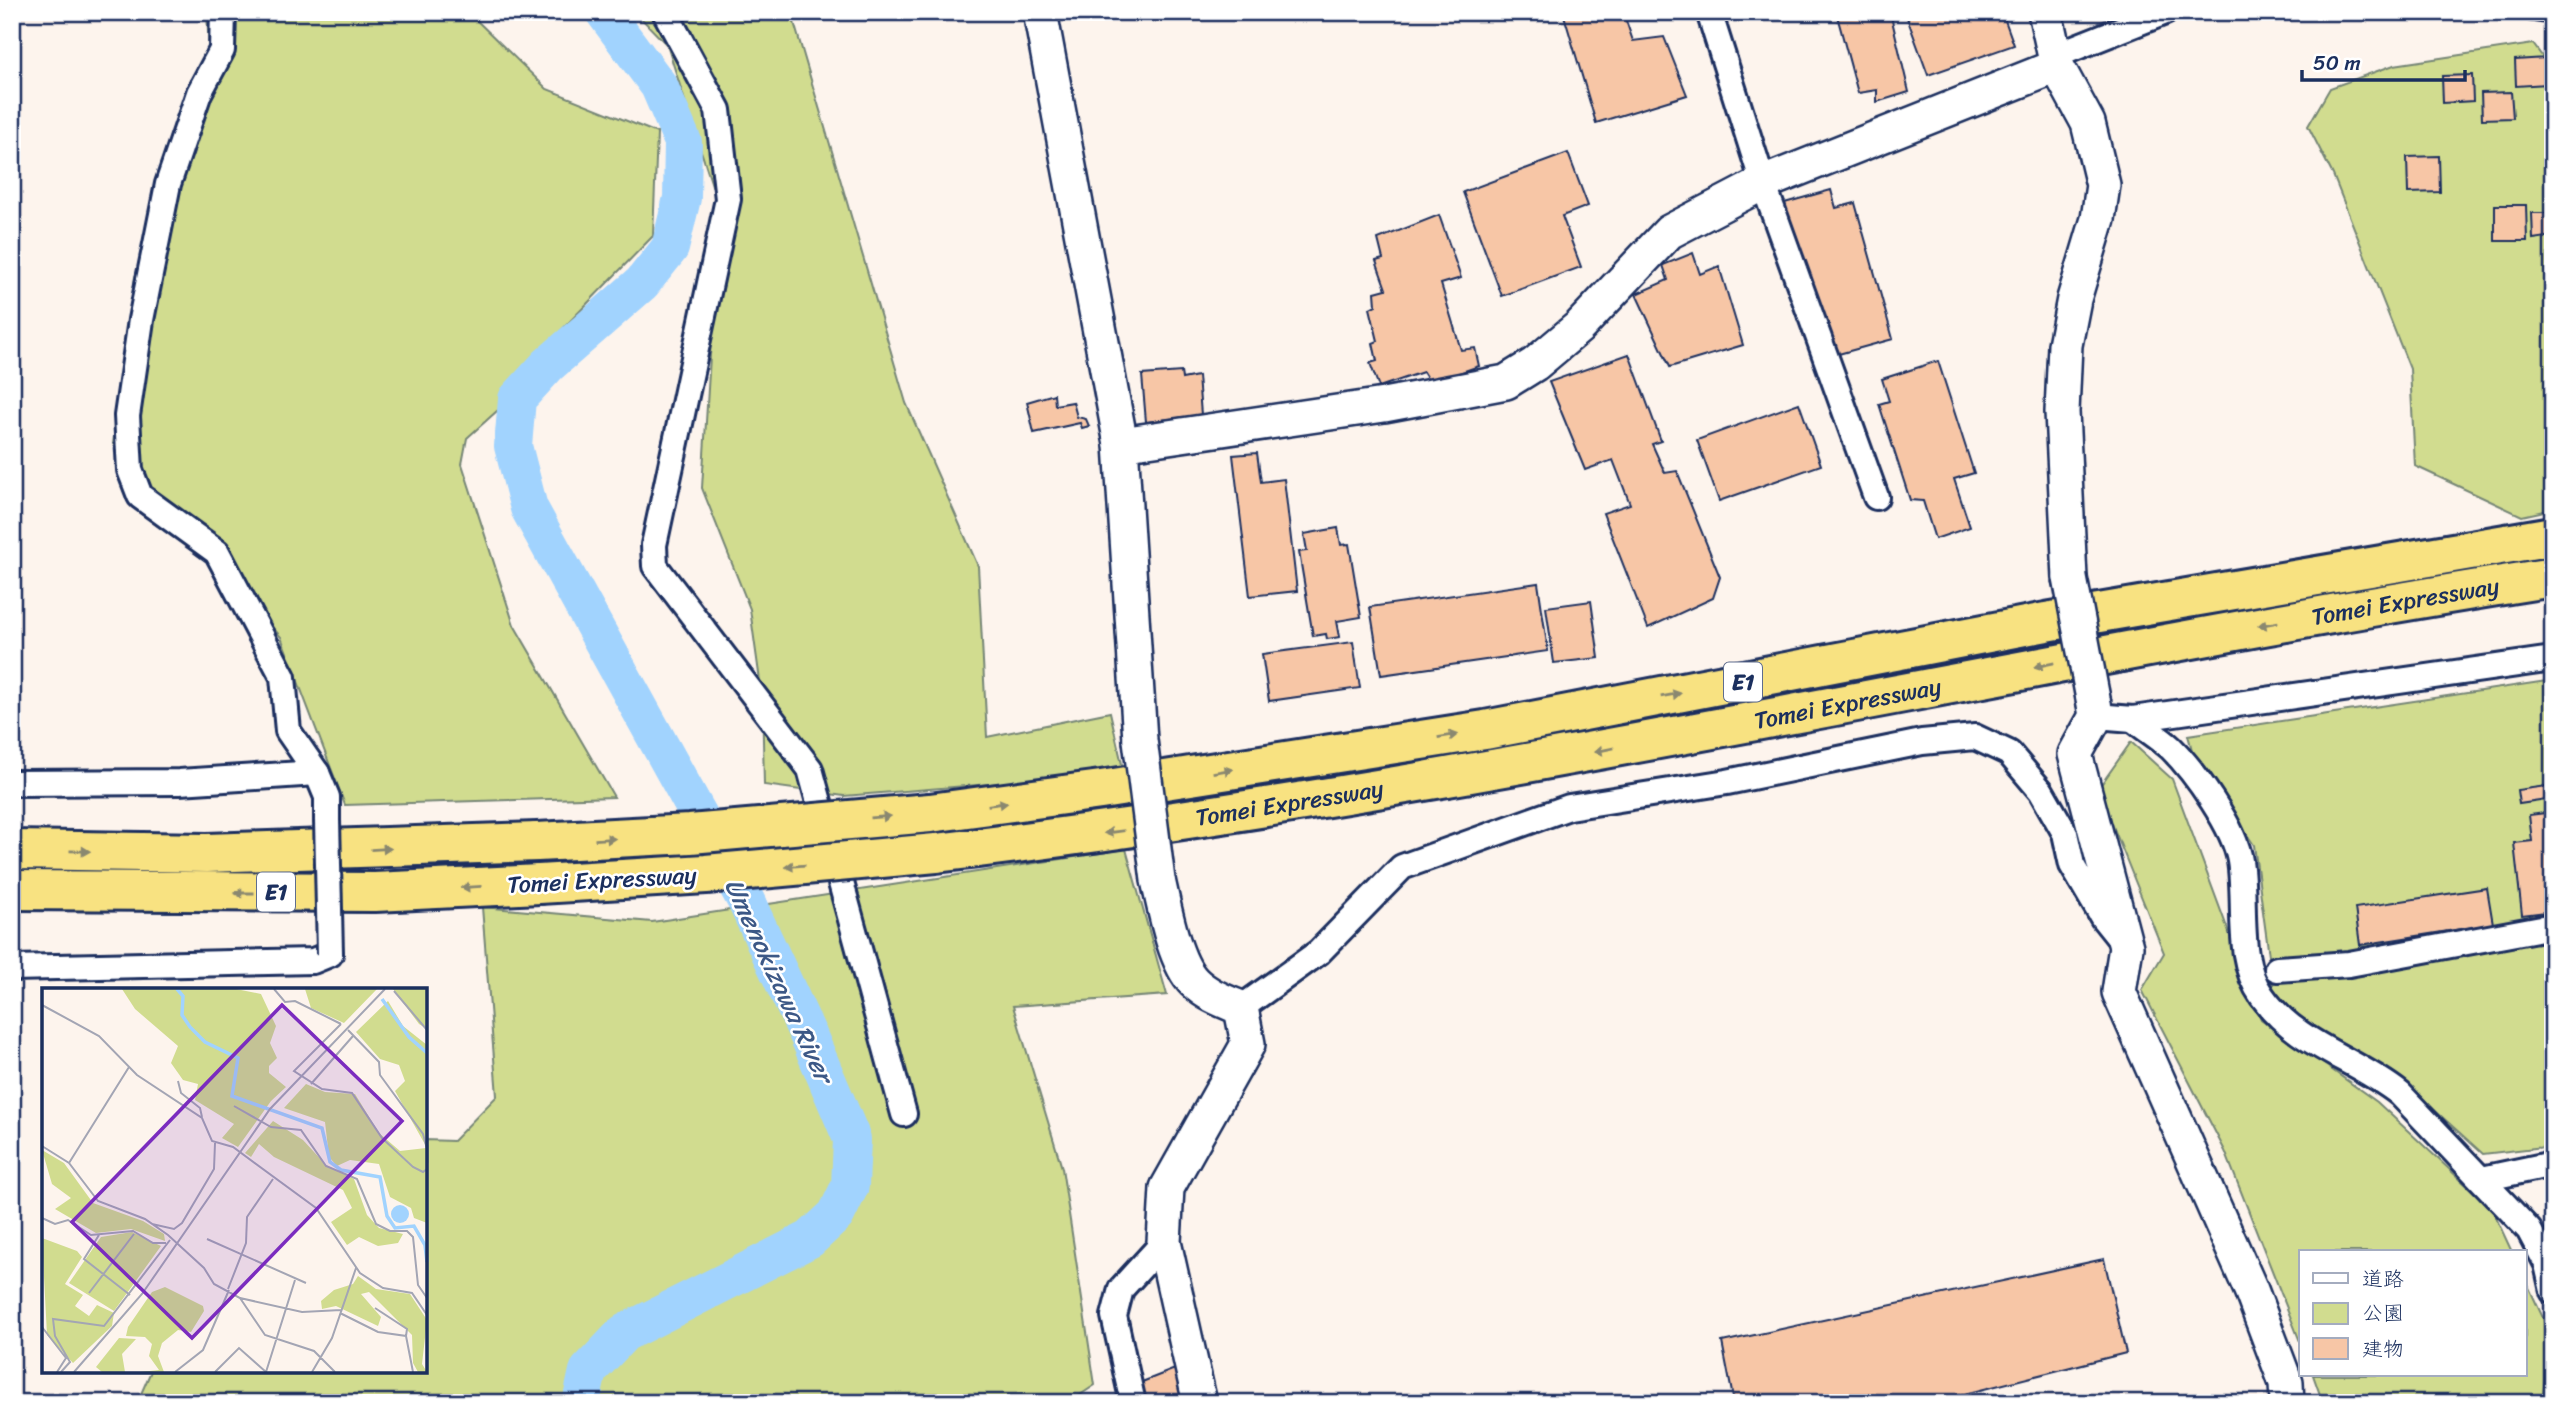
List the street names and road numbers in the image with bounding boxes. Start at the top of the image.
street label: Tomei Expressway [2308,565,2503,638]
road number: E1 [1724,662,1762,702]
street label: Tomei Expressway [1751,665,1945,742]
street label: Tomei Expressway [1193,767,1387,839]
street label: Tomei Expressway [506,854,698,906]
road number: E1 [257,872,295,912]

